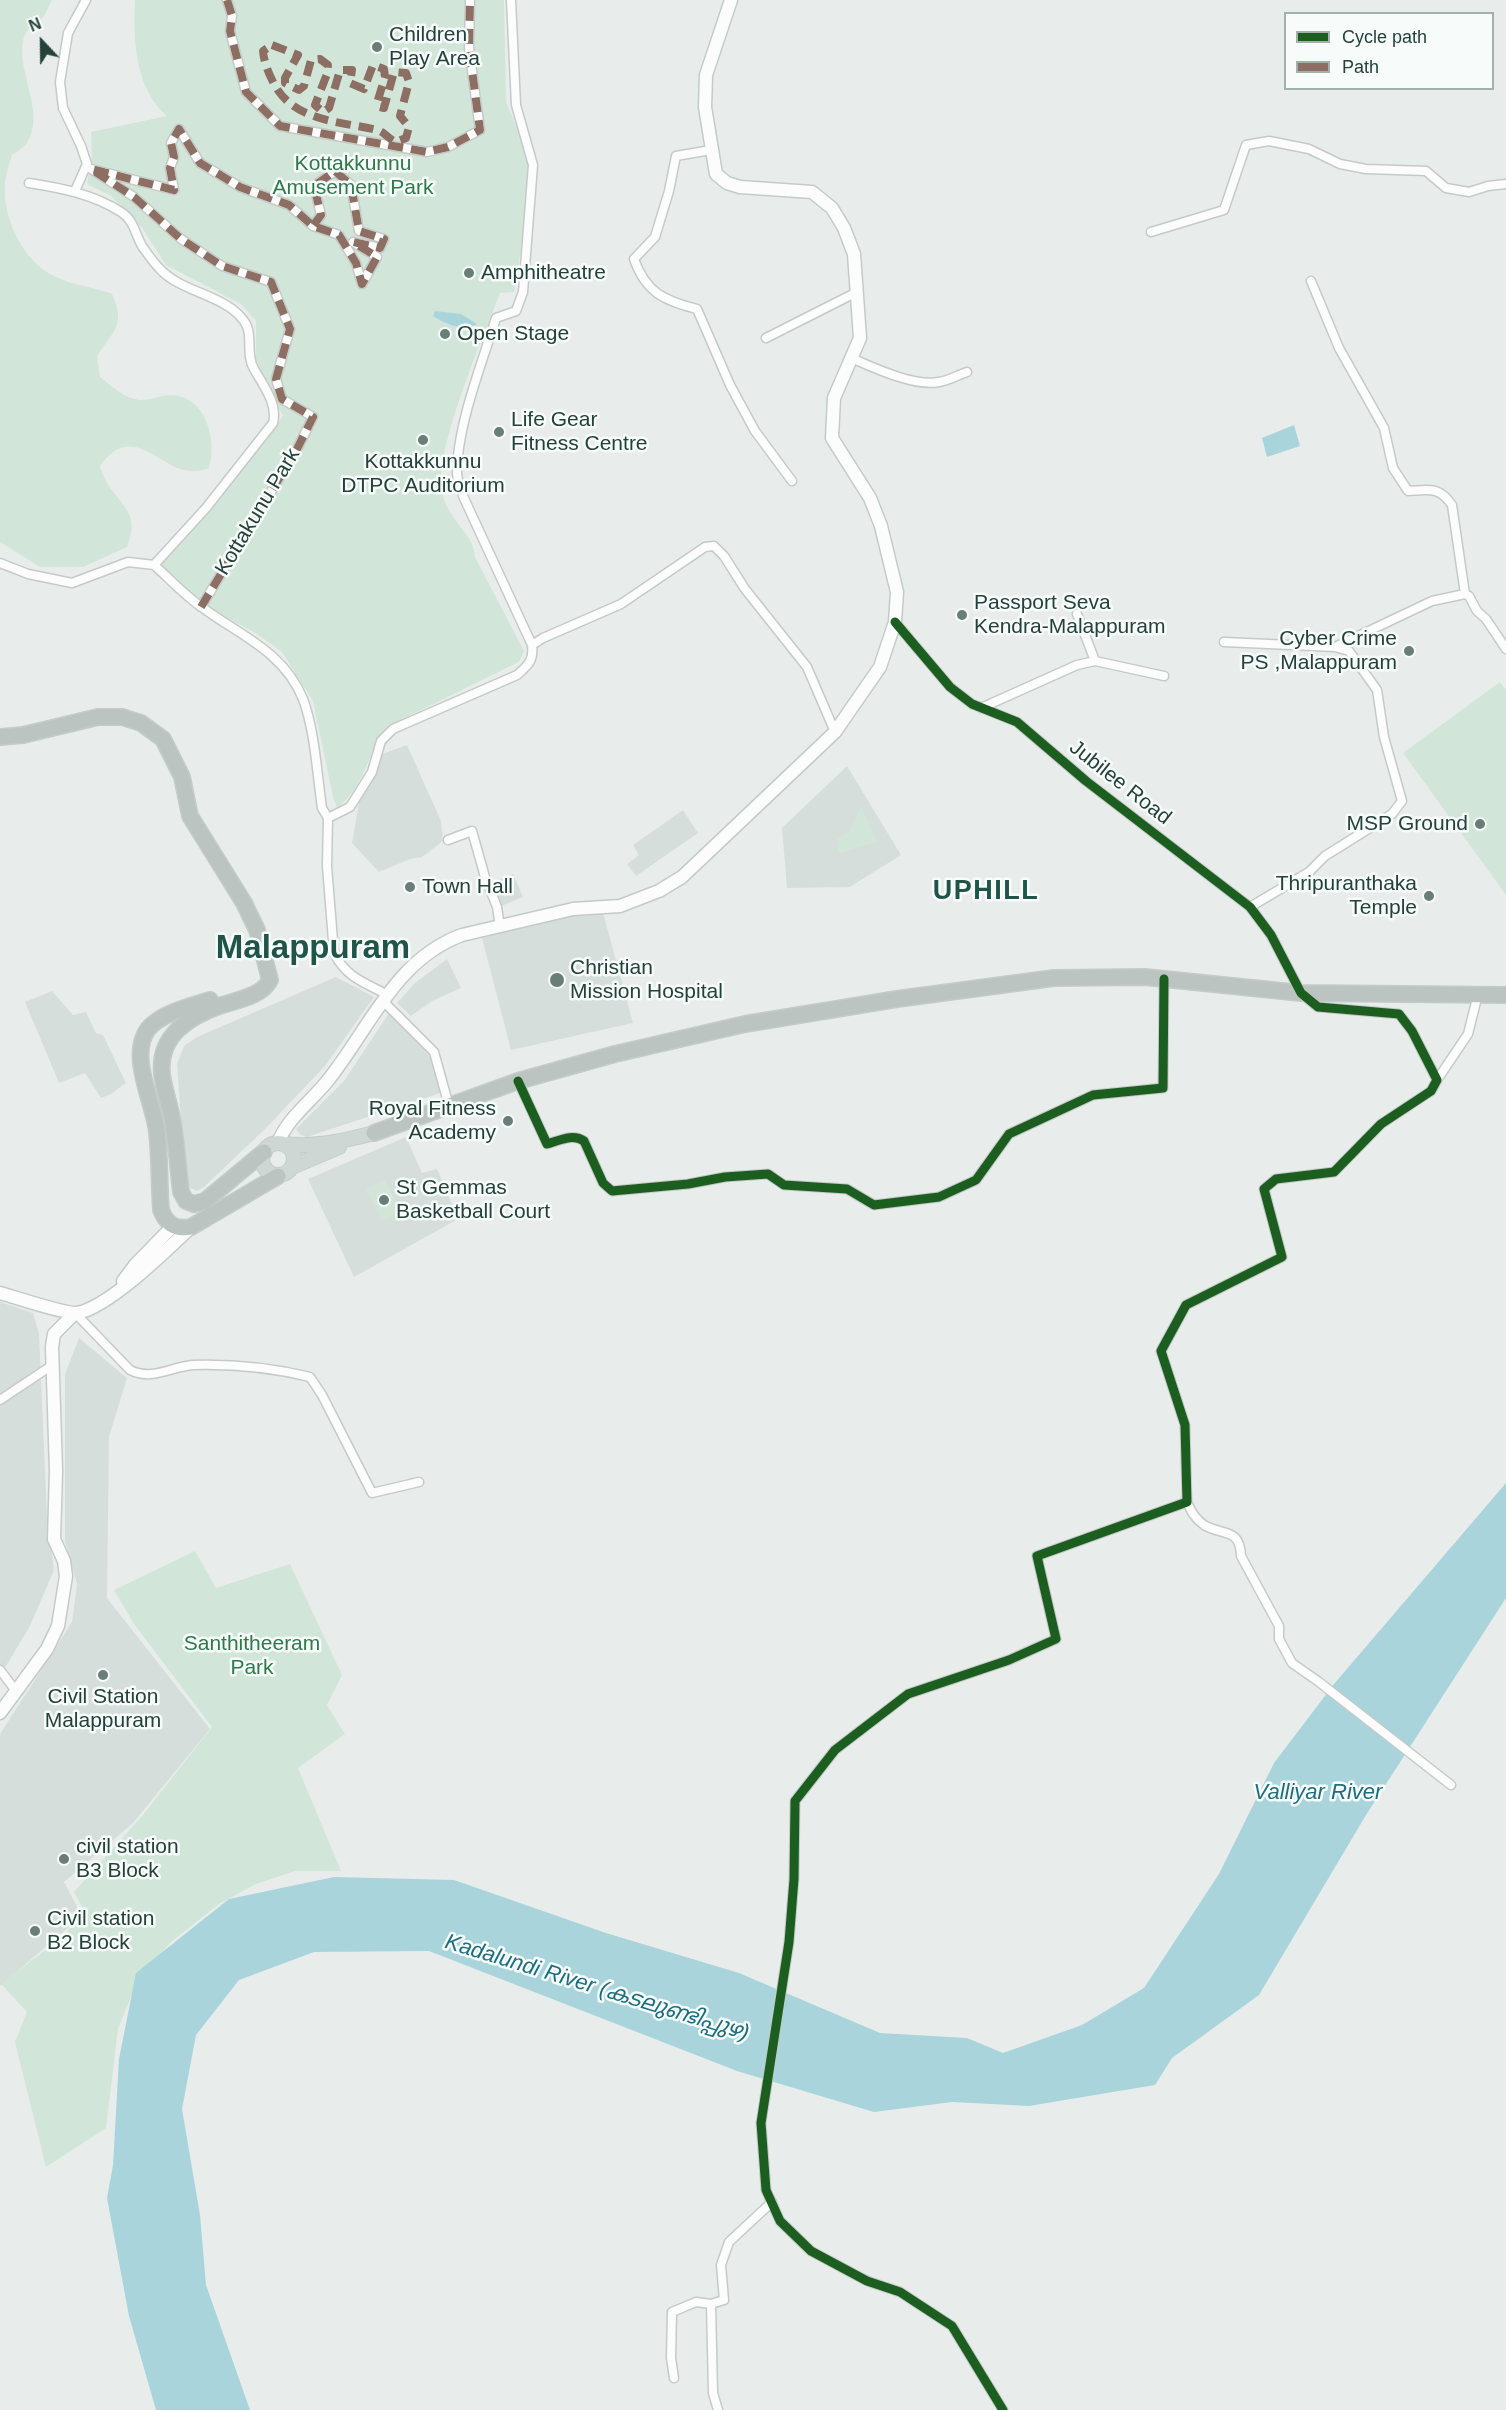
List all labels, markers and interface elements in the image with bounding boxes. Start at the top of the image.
north arrow [12,12,72,72]
legend [1284,12,1494,90]
text: N [27,15,44,35]
place label: Children Play Area [389,22,480,72]
text: Cycle path [1342,27,1427,47]
marker: Children Play Area [370,40,384,54]
text: Path [1342,57,1379,77]
park label: Kottakkunnu Amusement Park [272,151,434,201]
place label: Amphitheatre [481,260,606,286]
marker: Amphitheatre [462,266,476,280]
place label: Open Stage [457,321,569,347]
marker: Open Stage [438,327,452,341]
place label: Life Gear Fitness Centre [511,407,648,457]
marker: Life Gear Fitness Centre [492,425,506,439]
marker: Kottakkunnu DTPC Auditorium [416,433,430,447]
street label: Kottakunu Park [210,444,306,580]
place label: Kottakkunnu DTPC Auditorium [341,449,505,499]
place label: Passport Seva Kendra-Malappuram [974,590,1165,640]
marker: Passport Seva Kendra-Malappuram [955,608,969,622]
place label: Cyber Crime PS ,Malappuram [1241,626,1397,676]
marker: Cyber Crime PS ,Malappuram [1402,644,1416,658]
street label: Jubilee Road [1064,735,1176,831]
place label: MSP Ground [1347,811,1468,837]
marker: MSP Ground [1473,817,1487,831]
place label: Thripuranthaka Temple [1276,871,1417,921]
place label: Town Hall [422,874,513,900]
district label: UPHILL [933,876,1039,908]
marker: Town Hall [403,880,417,894]
marker: Thripuranthaka Temple [1422,889,1436,903]
district label: Malappuram [216,929,410,969]
place label: Christian Mission Hospital [570,955,723,1005]
marker: Christian Mission Hospital [548,971,566,989]
place label: Royal Fitness Academy [369,1096,496,1146]
marker: Royal Fitness Academy [501,1114,515,1128]
place label: St Gemmas Basketball Court [396,1175,550,1225]
marker: St Gemmas Basketball Court [377,1193,391,1207]
park label: Santhitheeram Park [184,1631,320,1681]
marker: Civil Station Malappuram [96,1668,110,1682]
place label: Civil Station Malappuram [45,1684,161,1734]
water label: Valliyar River [1254,1780,1382,1806]
place label: civil station B3 Block [76,1834,179,1884]
marker: civil station B3 Block [57,1852,71,1866]
place label: Civil station B2 Block [47,1906,154,1956]
marker: Civil station B2 Block [28,1924,42,1938]
water label: Kadalundi River (കടലുണ്ടിപ്പുഴ) [442,1929,752,2047]

